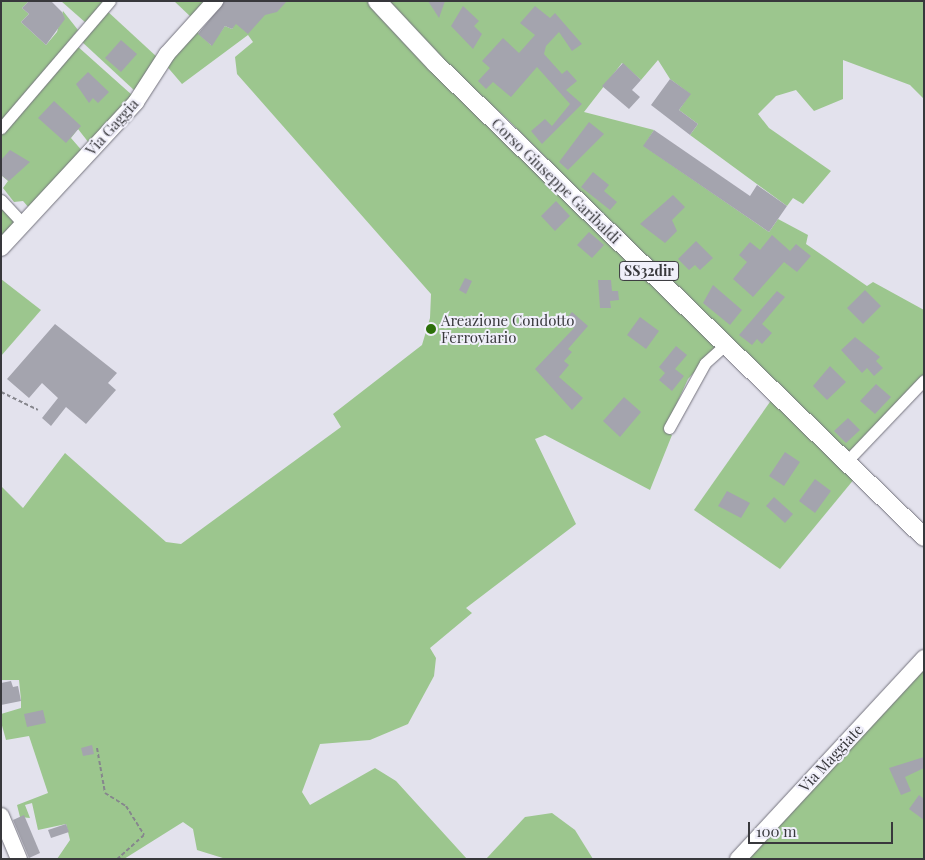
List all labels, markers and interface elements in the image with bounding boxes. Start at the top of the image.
street label: Via Gaggia [82,95,142,159]
street label: Corso Giuseppe Garibaldi [488,115,624,247]
road number: SS32dir [619,260,679,282]
place label: Areazione Condotto Ferroviario [441,311,575,346]
marker: Areazione Condotto Ferroviario [425,323,437,335]
street label: Via Maggiate [795,721,867,795]
scale bar [750,812,895,844]
text: 100 m [756,821,797,841]

